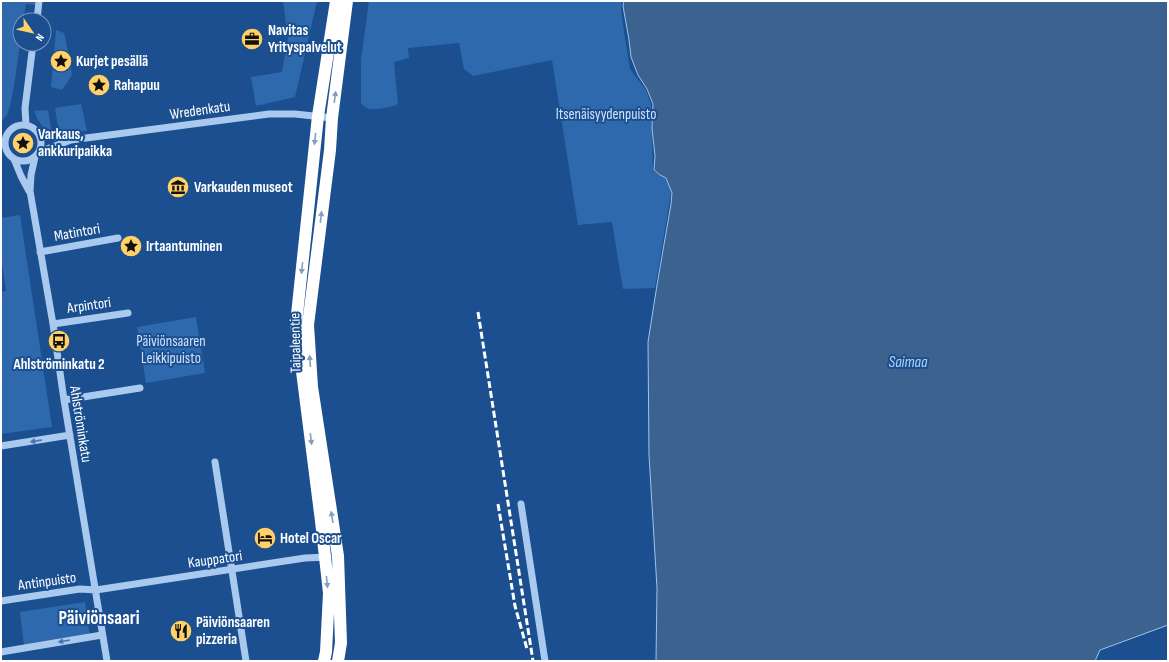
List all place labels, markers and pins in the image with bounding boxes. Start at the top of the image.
place label: Navitas Yrityspalvelut [268,21,342,57]
office icon: Navitas Yrityspalvelut [239,26,265,52]
place icon: Kurjet pesällä [48,48,74,74]
place label: Kurjet pesällä [76,52,148,71]
place icon: Rahapuu [86,72,112,98]
place label: Rahapuu [114,76,160,95]
place label: Varkaus, ankkuripaikka [38,125,112,161]
place icon: Varkaus, ankkuripaikka [10,130,36,156]
museum icon: Varkauden museot [165,174,191,200]
place label: Varkauden museot [194,178,293,197]
place icon: Irtaantuminen [118,233,144,259]
place label: Irtaantuminen [146,237,222,256]
bus stop icon: Ahlströminkatu 2 [46,328,72,354]
place label: Ahlströminkatu 2 [12,355,105,374]
hotel icon: Hotel Oscar [252,525,278,551]
place label: Hotel Oscar [280,529,342,548]
place label: Päiviönsaaren pizzeria [196,613,270,649]
restaurant icon: Päiviönsaaren pizzeria [168,618,194,644]

